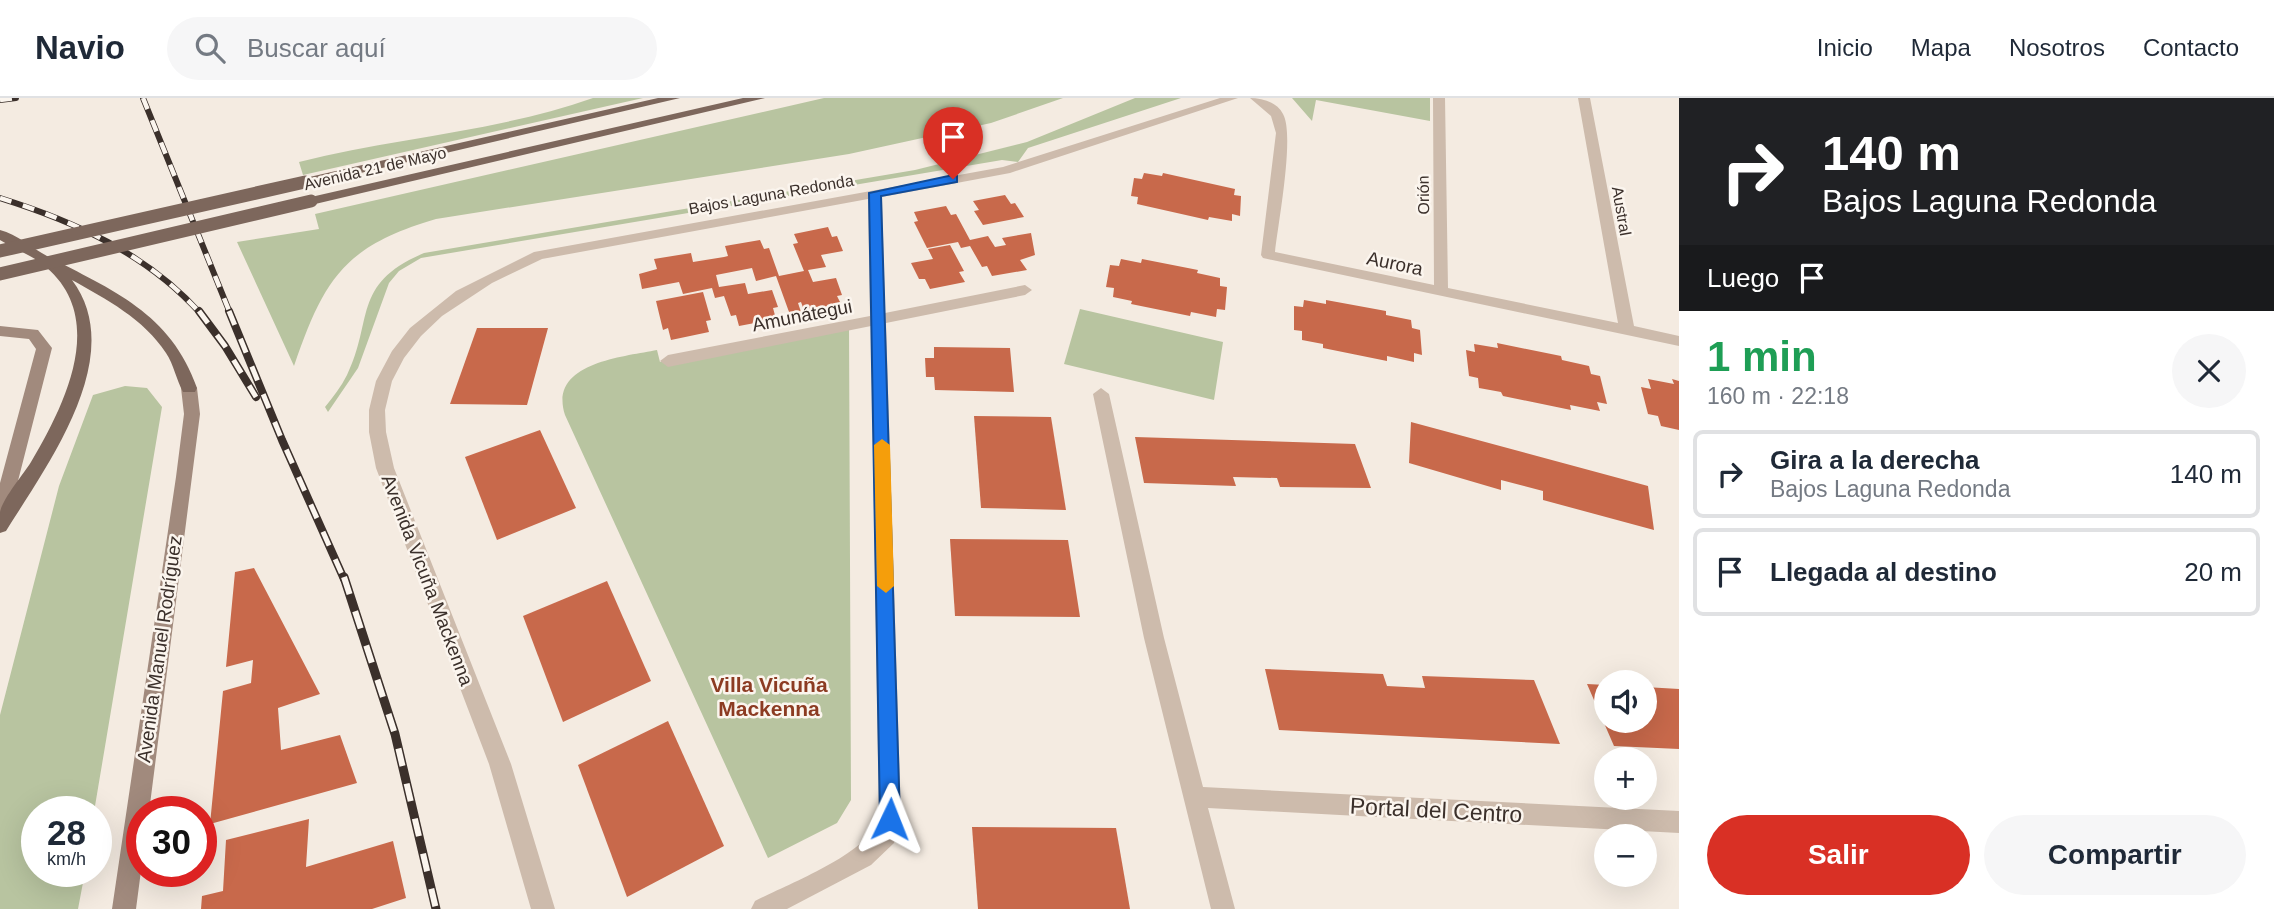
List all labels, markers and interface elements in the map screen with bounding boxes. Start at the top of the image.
search box [167,17,657,80]
text: Navio [35,29,125,66]
icon: search [191,29,229,67]
text: Buscar aquí [247,33,386,63]
text: Inicio [1817,34,1873,61]
text: Mapa [1911,34,1971,61]
text: Nosotros [2009,34,2105,61]
text: Contacto [2143,34,2239,61]
pin [923,107,983,179]
icon: arrive [934,118,972,156]
icon: right [1707,126,1798,217]
text: 140 m [1822,126,1961,180]
street label: Avenida 21 de Mayo [302,144,448,193]
street label: Bajos Laguna Redonda [687,172,855,217]
street label: Orión [1415,175,1432,215]
text: Bajos Laguna Redonda [1822,183,2157,219]
street label: Austral [1609,185,1634,237]
street label: Aurora [1365,247,1425,280]
icon: arrive [1793,259,1831,297]
text: Luego [1707,263,1779,293]
street label: Amunátegui [750,296,854,335]
text: 1 min [1707,333,1817,380]
button: close [2172,334,2246,408]
text: 160 m · 22:18 [1707,383,1849,409]
text: Gira a la derecha [1770,445,1980,475]
icon: right [1711,455,1749,493]
text: 140 m [2170,459,2242,489]
street label: Avenida Vicuña Mackenna [378,472,478,689]
text: Bajos Laguna Redonda [1770,476,2010,502]
street label: Avenida Manuel Rodríguez [133,534,186,764]
icon: arrive [1711,553,1749,591]
text: Llegada al destino [1770,557,1997,587]
text: 20 m [2184,557,2242,587]
map controls [1594,670,1657,887]
button: sound [1594,670,1657,733]
district label: Villa Vicuña Mackenna [710,673,828,720]
button: + [1594,747,1657,810]
position arrow [853,782,927,856]
street label: Portal del Centro [1349,793,1523,827]
speed limit sign: 30 [126,796,217,887]
text: 28 [47,813,86,852]
button: Salir [1707,815,1970,895]
button: Compartir [1984,815,2246,895]
button: − [1594,824,1657,887]
text: km/h [47,849,86,869]

